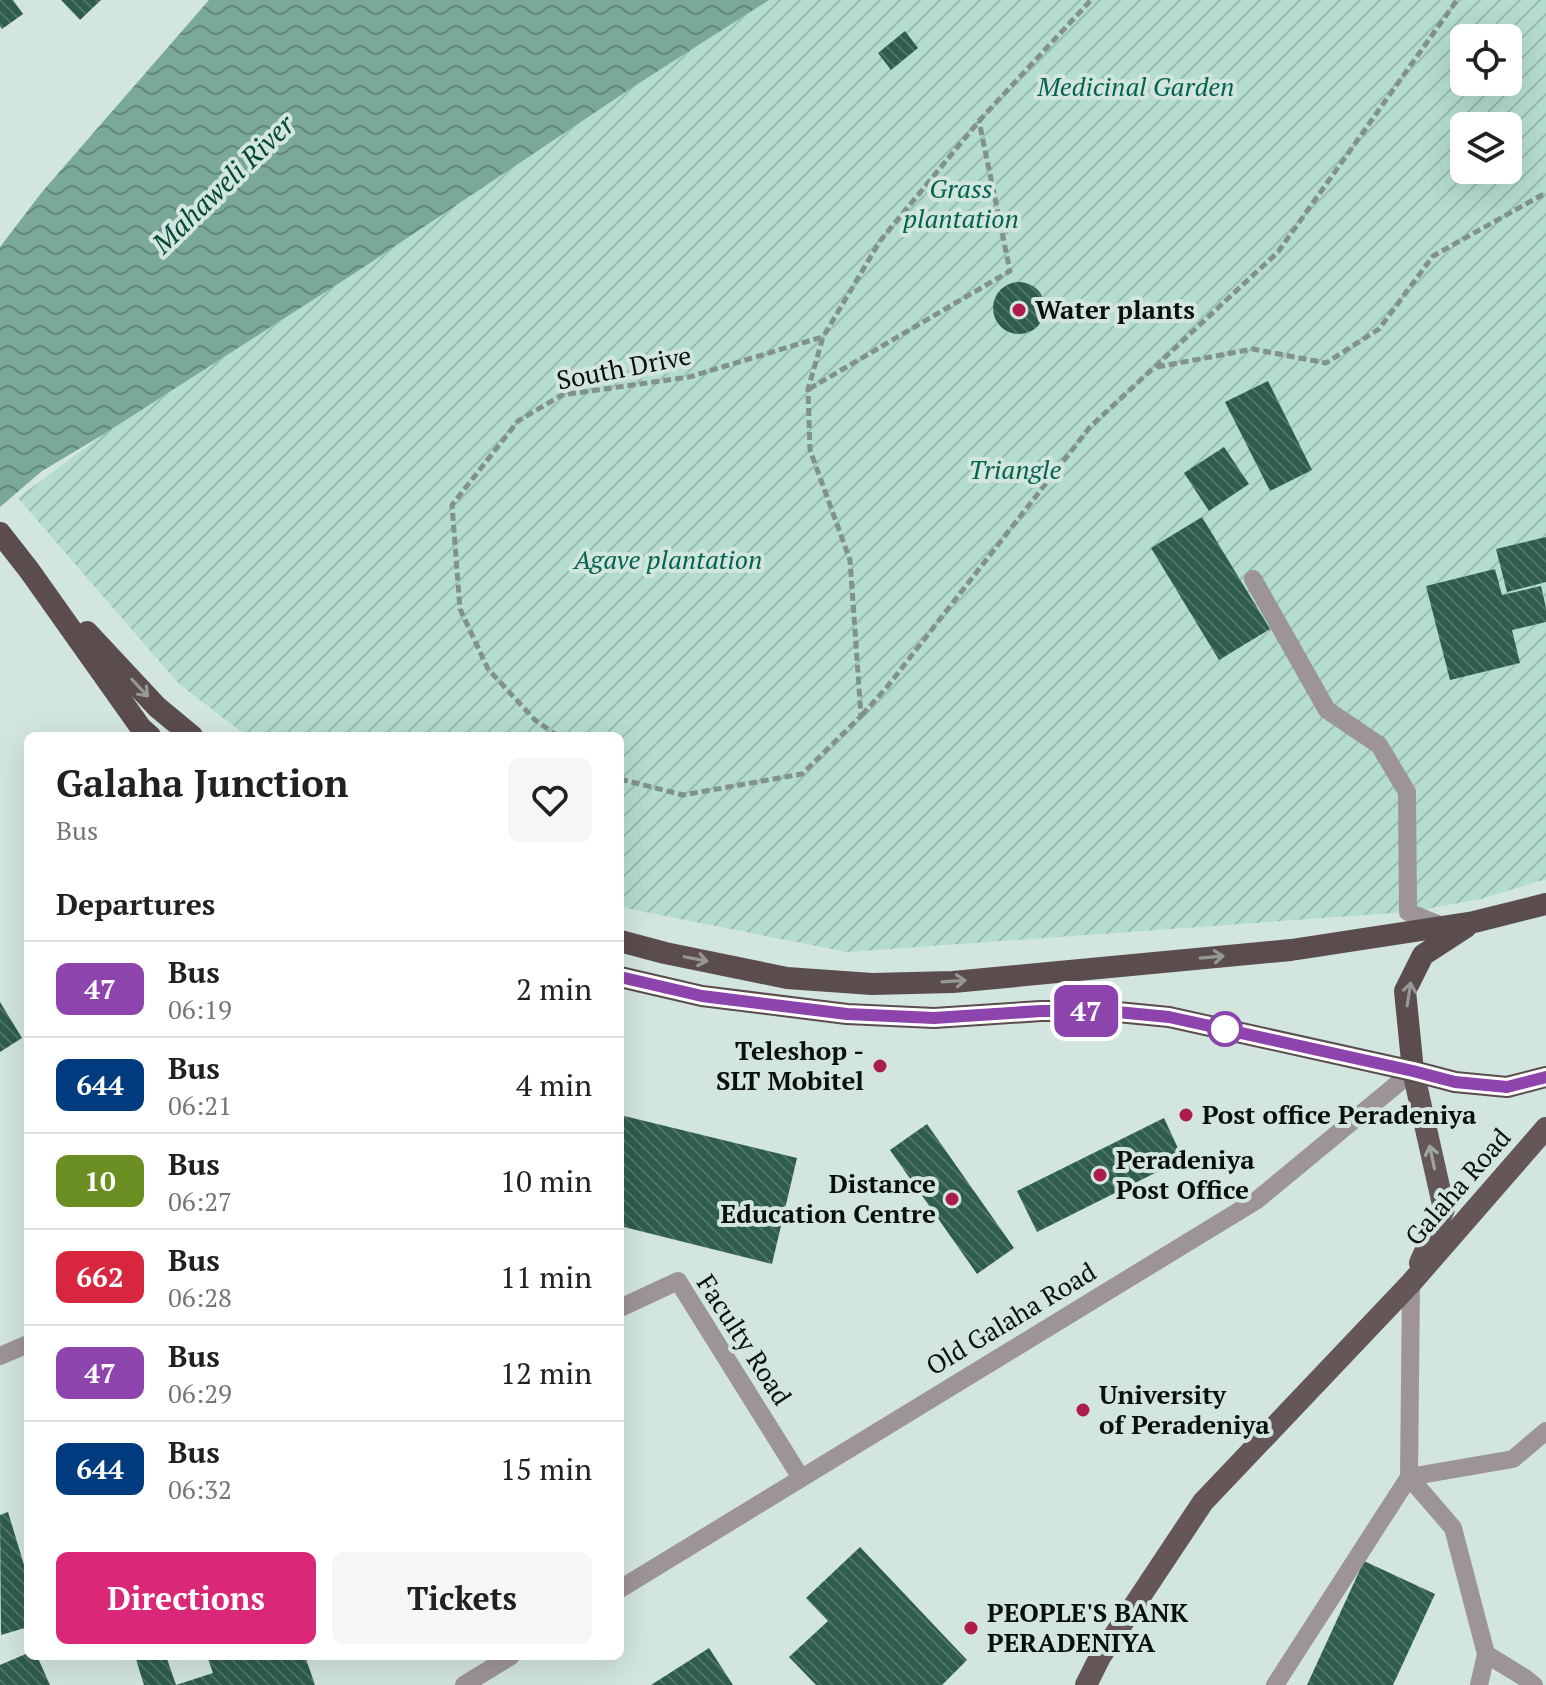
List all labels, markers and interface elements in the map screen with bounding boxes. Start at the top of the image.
map controls [1450,24,1522,184]
button: locate [1450,24,1522,96]
park label: Medicinal Garden [1037,69,1234,103]
water label: Mahaweli River [143,105,303,262]
button: layers [1450,112,1522,184]
park label: Grass plantation [903,171,1019,235]
place label: Water plants [1035,292,1195,326]
marker: Water plants [1010,301,1028,319]
street label: South Drive [554,337,694,397]
park label: Triangle [969,452,1061,486]
park label: Agave plantation [572,542,762,576]
one-way arrow [130,678,148,698]
text: Galaha Junction [56,758,348,808]
button: heart [508,758,592,842]
text: Bus [56,813,98,847]
text: Departures [56,884,215,924]
one-way arrow [1199,949,1225,964]
text: Bus [168,952,220,992]
one-way arrow [683,952,708,967]
text: 2 min [516,969,592,1009]
text: 47 [84,970,116,1007]
one-way arrow [940,973,967,988]
one-way arrow [1402,981,1417,1007]
line badge: 47 [1050,985,1122,1037]
text: 06:19 [168,992,232,1026]
text: 47 [1070,992,1102,1029]
unlabelled marker [1208,1012,1242,1046]
place label: Teleshop - SLT Mobitel [716,1033,864,1097]
text: Bus [168,1048,220,1088]
marker: Teleshop - SLT Mobitel [871,1057,889,1075]
text: 4 min [516,1065,592,1105]
text: 644 [76,1066,124,1103]
text: 06:21 [168,1088,232,1122]
place label: Post office Peradeniya [1202,1097,1477,1131]
marker: Post office Peradeniya [1177,1106,1195,1124]
street label: Galaha Road [1397,1121,1518,1252]
place label: Peradeniya Post Office [1116,1142,1255,1206]
text: Bus [168,1144,220,1184]
one-way arrow [1424,1144,1439,1170]
text: 10 min [500,1161,592,1201]
text: 10 [84,1162,116,1199]
place label: Distance Education Centre [721,1166,936,1230]
marker: Peradeniya Post Office [1091,1166,1109,1184]
text: 06:27 [168,1184,232,1218]
marker: Distance Education Centre [943,1190,961,1208]
text: Bus [168,1240,220,1280]
street label: Old Galaha Road [919,1254,1102,1382]
text: 11 min [500,1257,592,1297]
text: 662 [76,1258,124,1295]
street label: Faculty Road [690,1268,800,1411]
text: 06:28 [168,1280,232,1314]
text: Bus [168,1336,220,1376]
text: 12 min [500,1353,592,1393]
text: 47 [84,1354,116,1391]
text: 06:29 [168,1376,232,1410]
place label: University of Peradeniya [1099,1377,1270,1441]
marker: University of Peradeniya [1074,1401,1092,1419]
text: Bus [168,1432,220,1472]
text: 15 min [500,1449,592,1489]
text: 644 [76,1450,124,1487]
text: 06:32 [168,1472,232,1506]
button: Directions [56,1552,316,1644]
button: Tickets [332,1552,592,1644]
place label: PEOPLE'S BANK PERADENIYA [987,1595,1189,1659]
marker: PEOPLE'S BANK PERADENIYA [962,1619,980,1637]

